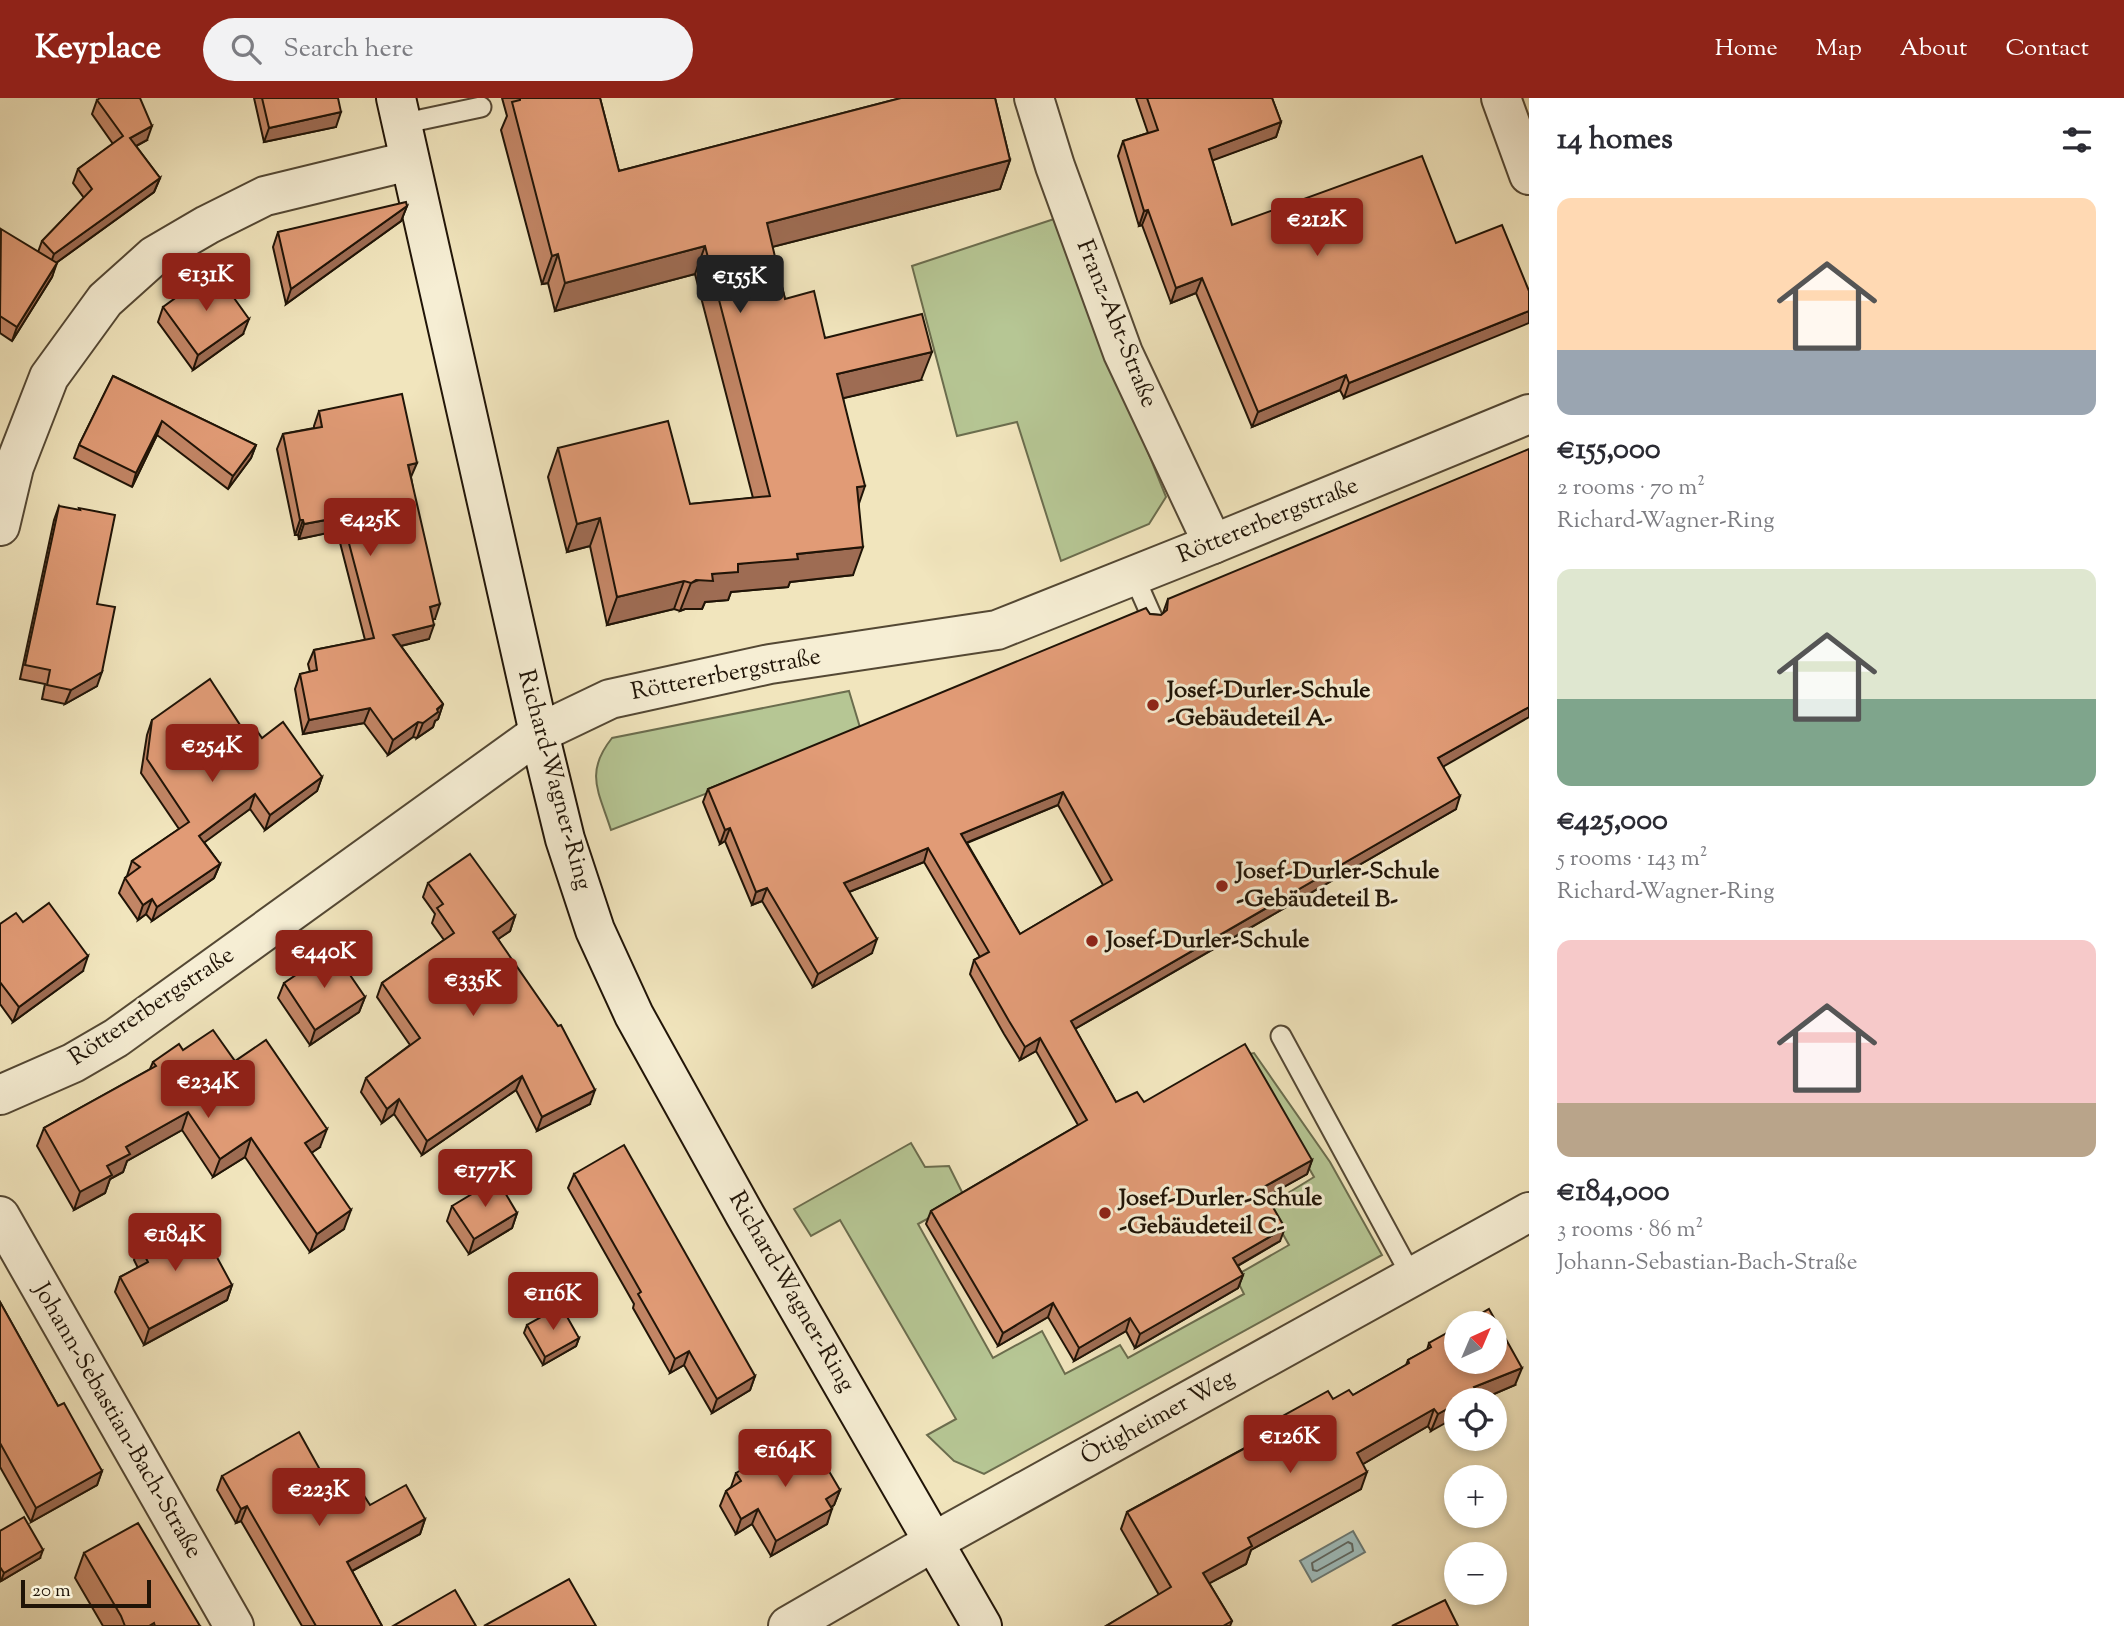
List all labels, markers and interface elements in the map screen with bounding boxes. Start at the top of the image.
search box [203,18,693,81]
text: Keyplace [35,25,161,73]
icon: search [227,30,265,68]
text: Search here [283,31,414,68]
text: Home [1715,32,1778,66]
text: Map [1816,32,1862,66]
text: About [1900,32,1967,66]
text: Contact [2005,32,2089,66]
text: 14 homes [1557,119,1673,162]
icon: filters [2058,121,2096,159]
pin: €212K [1268,198,1366,258]
text: €212K [1287,204,1347,237]
street label: Franz-Abt-Straße [1067,235,1165,413]
icon: home [1764,243,1890,369]
pin: €131K [157,254,255,313]
pin: €155K [691,256,789,315]
text: €131K [178,259,234,292]
text: €155K [713,261,767,294]
text: €155,000 [1557,429,1661,472]
street label: Röttererbergstraße [1172,469,1364,573]
text: 2 rooms · 70 m² [1557,472,1705,505]
pin: €425K [321,498,419,558]
text: €425K [340,504,400,537]
text: Richard-Wagner-Ring [1557,505,1774,538]
icon: home [1764,614,1890,740]
street label: Röttererbergstraße [628,640,824,710]
street label: Richard-Wagner-Ring [508,666,600,894]
place label: Josef-Durler-Schule -Gebäudeteil A- [1165,674,1371,736]
marker: Josef-Durler-Schule -Gebäudeteil A- [1145,697,1161,713]
pin: €254K [163,724,261,784]
text: €254K [182,730,242,763]
text: €425,000 [1557,800,1668,843]
text: 5 rooms · 143 m² [1557,843,1708,876]
place label: Josef-Durler-Schule -Gebäudeteil B- [1234,855,1440,917]
text: Richard-Wagner-Ring [1557,876,1774,909]
marker: Josef-Durler-Schule -Gebäudeteil B- [1214,878,1230,894]
place label: Josef-Durler-Schule [1104,924,1310,958]
pin: €440K [275,930,373,990]
marker: Josef-Durler-Schule [1084,933,1100,949]
text: €440K [291,936,357,969]
street label: Röttererbergstraße [63,939,241,1075]
pin: €335K [424,958,522,1018]
text: €335K [444,964,502,997]
icon: home [1764,985,1890,1111]
pin: €234K [159,1060,257,1120]
text: €234K [177,1066,239,1099]
pin: €177K [436,1150,534,1209]
text: €177K [454,1155,516,1188]
text: €184,000 [1557,1171,1670,1214]
place label: Josef-Durler-Schule -Gebäudeteil C- [1117,1182,1323,1244]
street label: Richard-Wagner-Ring [720,1185,863,1399]
marker: Josef-Durler-Schule -Gebäudeteil C- [1097,1205,1113,1221]
pin: €184K [126,1214,224,1273]
text: 3 rooms · 86 m² [1557,1214,1703,1247]
text: €184K [144,1219,206,1252]
text: Johann-Sebastian-Bach-Straße [1557,1247,1857,1280]
pin: €116K [504,1272,602,1332]
street label: Johann-Sebastian-Bach-Straße [23,1275,210,1565]
text: €116K [524,1278,582,1311]
north arrow [1444,1311,1507,1374]
map controls [1444,1311,1507,1605]
street label: Ötigheimer Weg [1075,1362,1241,1474]
button: locate [1444,1388,1507,1451]
pin: €126K [1241,1416,1339,1475]
text: €126K [1260,1421,1320,1454]
pin: €164K [736,1430,834,1489]
text: €164K [754,1435,816,1468]
button: + [1444,1465,1507,1528]
pin: €223K [270,1468,368,1528]
text: €223K [288,1474,350,1507]
button: − [1444,1542,1507,1605]
scale bar [21,1577,150,1609]
text: 20 m [32,1578,71,1605]

